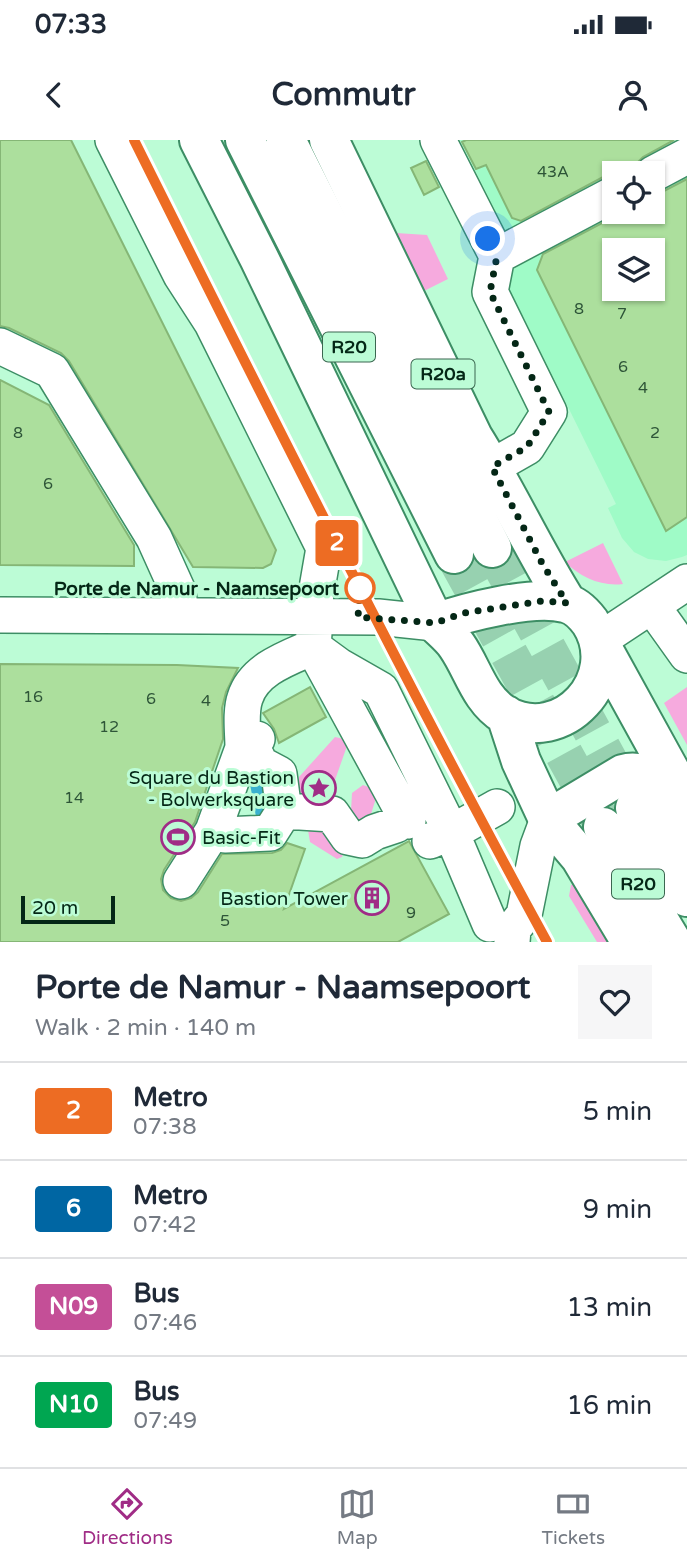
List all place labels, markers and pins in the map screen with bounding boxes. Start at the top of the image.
marker: Porte de Namur - Naamsepoort [345,573,375,603]
place label: Porte de Namur - Naamsepoort [54,578,340,601]
place label: Square du Bastion - Bolwerksquare [129,767,294,811]
place icon: Square du Bastion - Bolwerksquare [300,769,338,807]
sports icon: Basic-Fit [159,818,197,856]
place label: Basic-Fit [202,827,281,849]
building icon: Bastion Tower [353,879,391,917]
place label: Bastion Tower [220,888,349,910]

